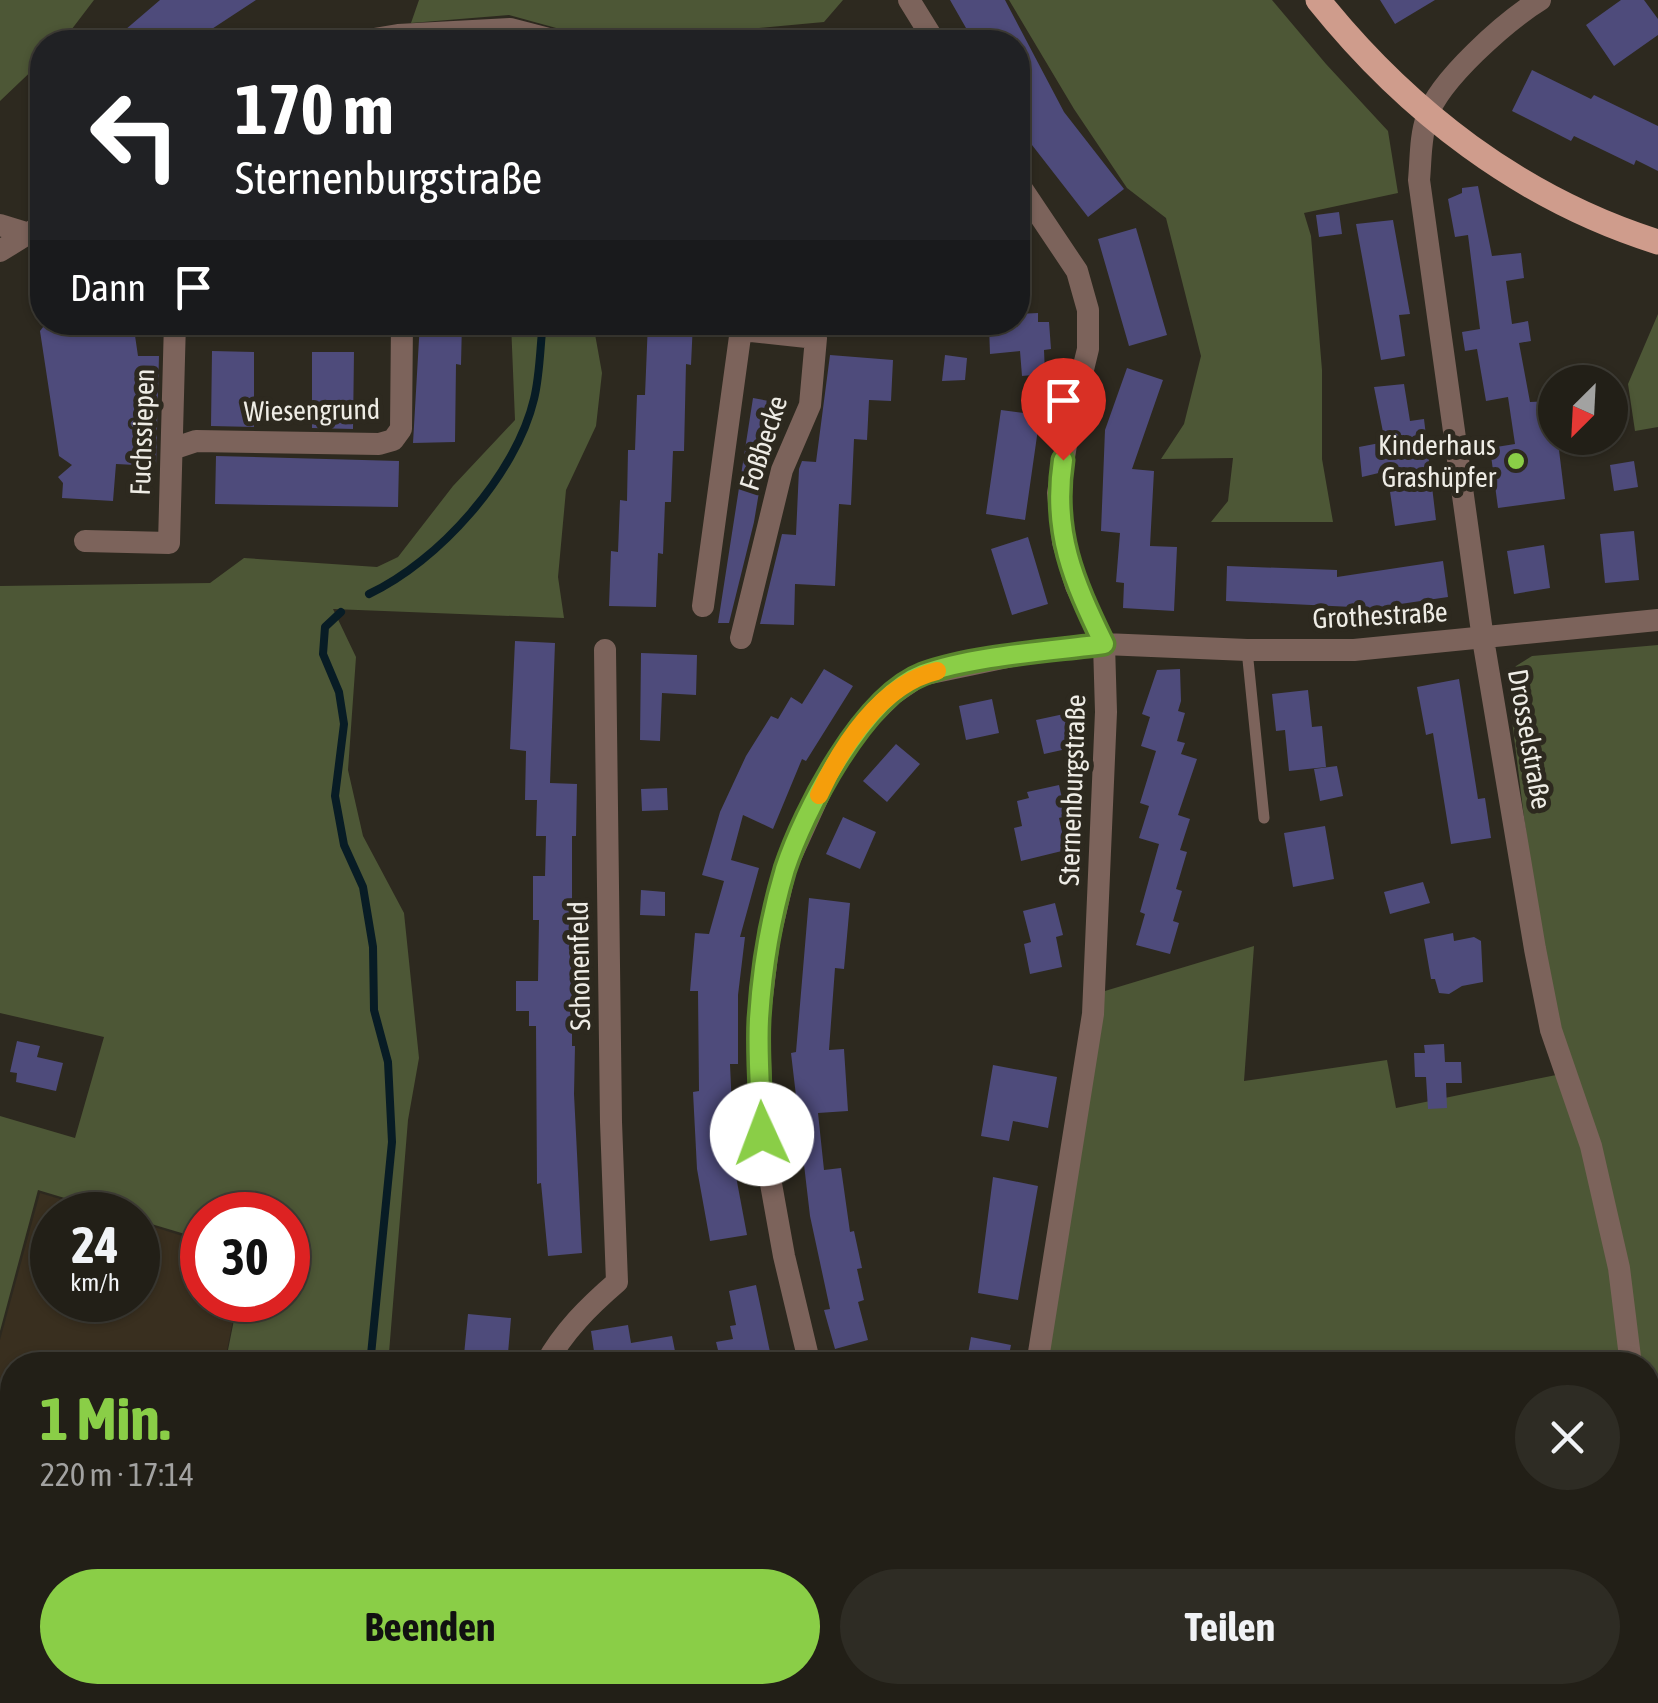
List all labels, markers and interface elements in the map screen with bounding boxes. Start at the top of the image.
text: 170 m [235,69,394,149]
icon: left [70,70,200,200]
text: Sternenburgstraße [235,152,542,204]
icon: arrive [166,260,221,315]
text: Dann [70,266,146,309]
pin [1021,358,1106,461]
north arrow [1538,365,1628,455]
map controls [1538,365,1628,455]
street label: Fuchssiepen [124,368,160,496]
icon: arrive [1036,373,1091,428]
street label: Foßbecke [733,392,793,494]
street label: Wiesengrund [244,393,380,427]
place label: Kinderhaus Grashüpfer [1378,429,1497,493]
marker: Kinderhaus Grashüpfer [1505,450,1527,472]
street label: Grothestraße [1312,595,1448,635]
street label: Drosselstraße [1502,667,1558,811]
street label: Sternenburgstraße [1053,694,1091,886]
street label: Schonenfeld [562,901,596,1031]
position arrow [710,1082,814,1186]
speed limit sign: 30 [180,1192,310,1322]
text: 24 [71,1216,118,1274]
text: km/h [70,1268,120,1296]
text: 1 Min. [40,1384,170,1453]
button: close [1515,1385,1620,1490]
text: 220 m · 17:14 [40,1456,194,1493]
button: Beenden [40,1569,820,1684]
button: Teilen [840,1569,1620,1684]

